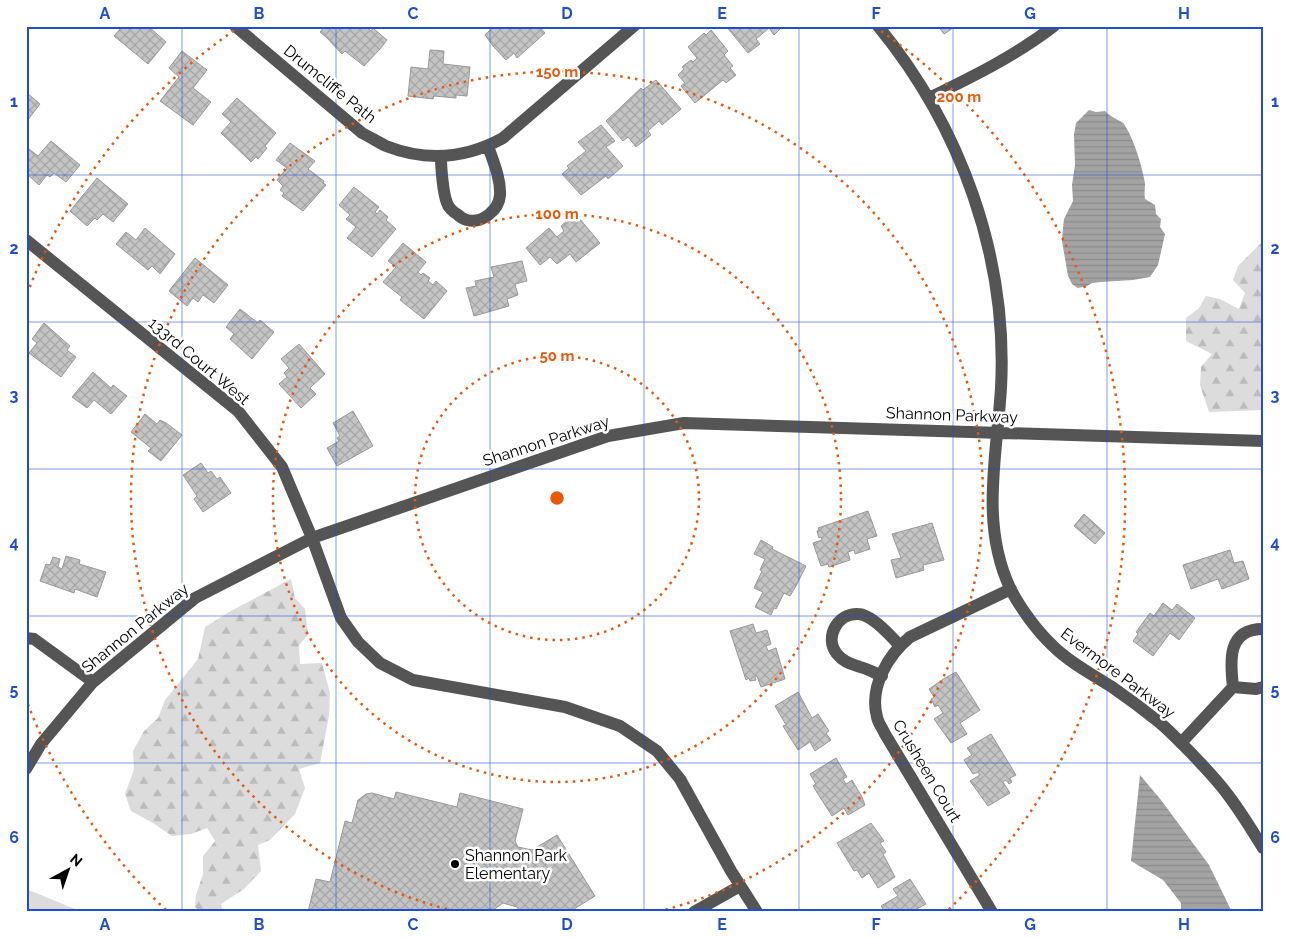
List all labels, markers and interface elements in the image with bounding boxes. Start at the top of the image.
text: A [100,4,111,23]
text: B [254,4,265,23]
text: C [408,4,419,23]
text: D [561,4,573,23]
text: E [717,4,727,23]
text: F [871,4,881,23]
text: G [1024,4,1036,23]
text: H [1178,4,1190,23]
street label: Drumcliffe Path [280,41,380,127]
text: 150 m [536,63,578,81]
text: 200 m [937,88,981,106]
text: 1 [10,92,18,111]
text: 1 [1271,92,1279,111]
text: 100 m [535,205,579,223]
text: 2 [9,239,19,258]
text: 2 [1270,239,1280,258]
street label: 133rd Court West [145,313,254,409]
text: 50 m [539,347,575,365]
text: 3 [10,386,19,405]
text: 3 [1271,386,1280,405]
street label: Shannon Parkway [886,403,1019,427]
street label: Shannon Parkway [480,411,612,470]
centre of rings [548,489,566,507]
text: 4 [9,533,19,552]
text: 4 [1270,533,1280,552]
street label: Shannon Parkway [78,579,193,677]
street label: Evermore Parkway [1057,624,1179,722]
text: 5 [10,680,19,699]
text: 5 [1271,680,1280,699]
street label: Crusheen Court [889,716,965,826]
text: 6 [9,828,19,847]
text: 6 [1270,828,1280,847]
north arrow [42,846,92,896]
place label: Shannon Park Elementary [465,846,568,883]
text: N [67,850,86,870]
marker: Shannon Park Elementary [449,858,461,870]
text: A [100,915,111,934]
text: B [254,915,265,934]
text: C [408,915,419,934]
text: D [561,915,573,934]
text: E [717,915,727,934]
text: F [871,915,881,934]
text: G [1024,915,1036,934]
text: H [1178,915,1190,934]

